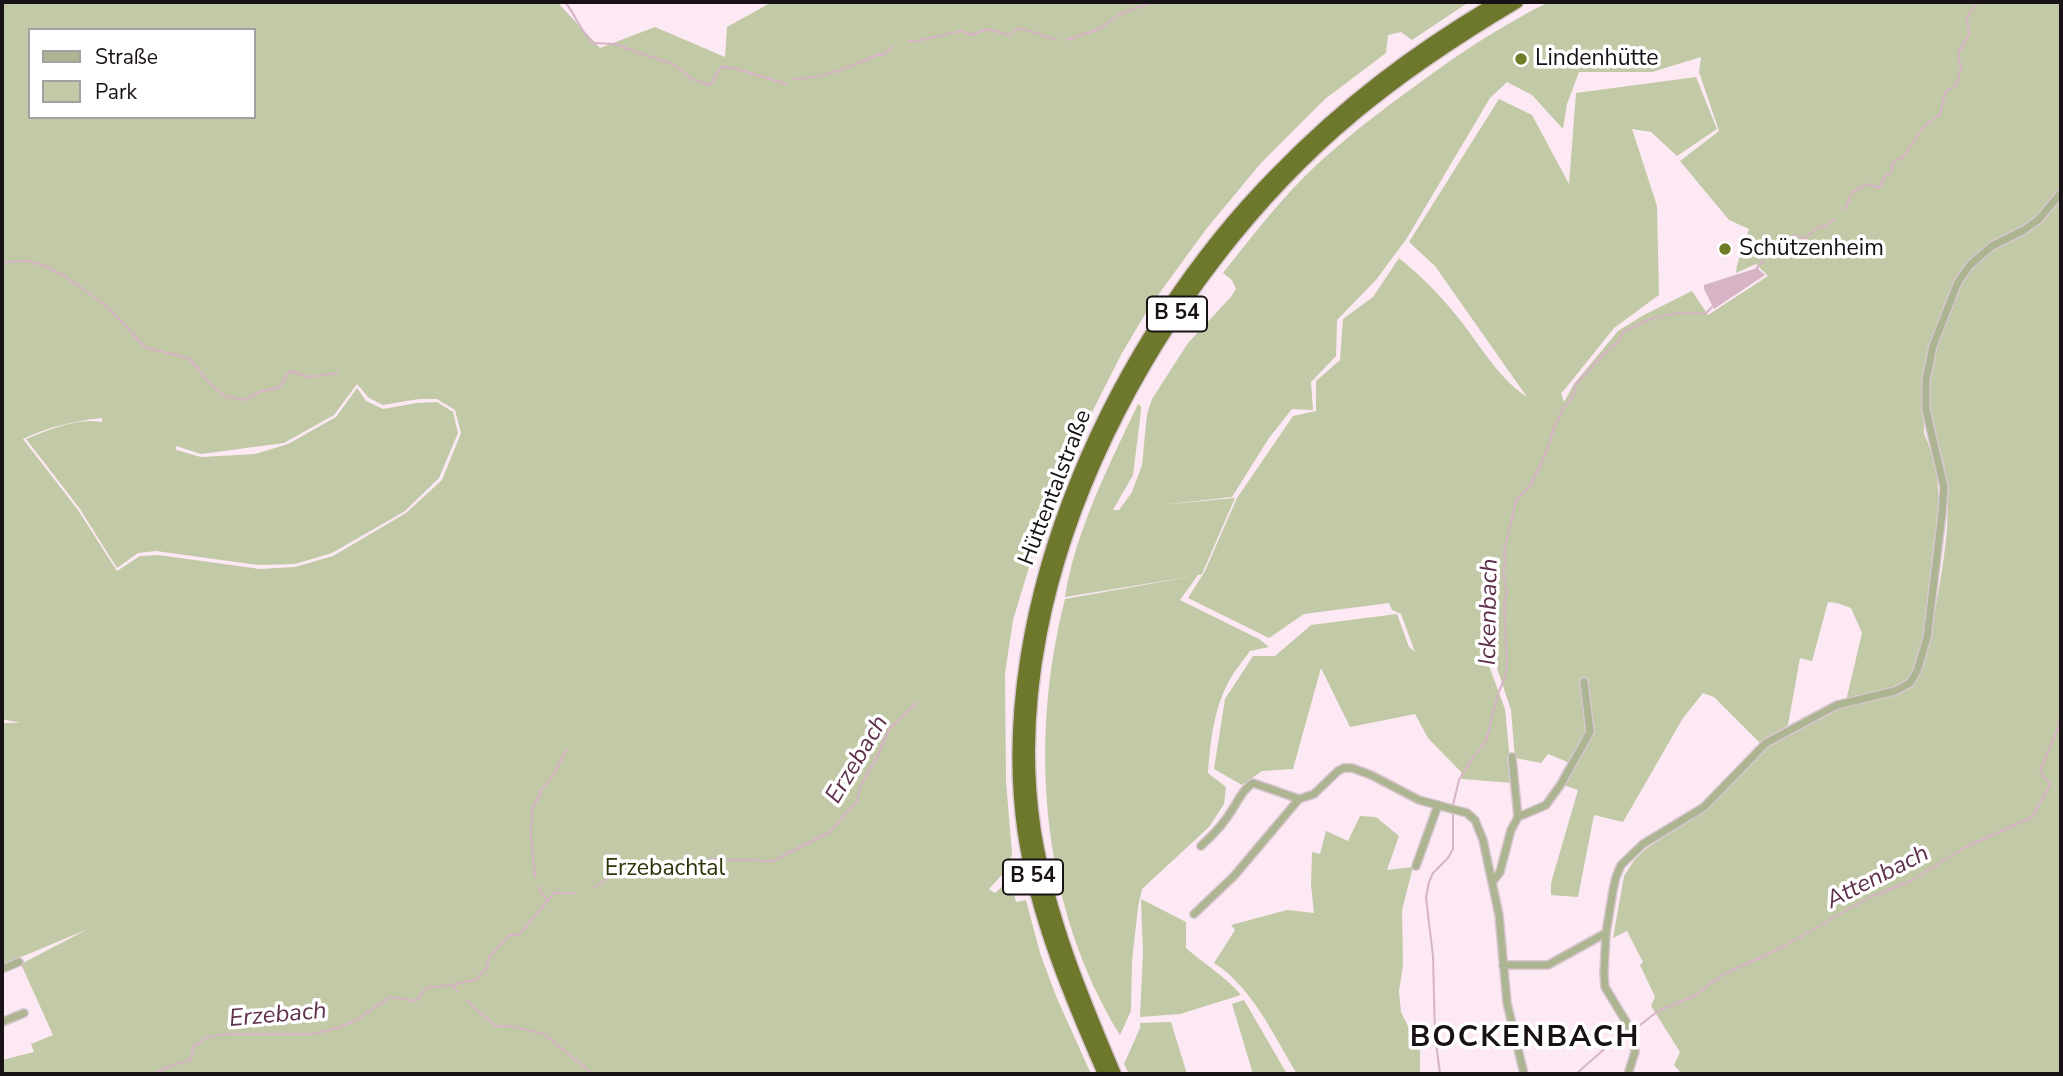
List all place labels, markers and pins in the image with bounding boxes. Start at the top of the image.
place label: Lindenhütte [1535,45,1658,73]
marker: Lindenhütte [1513,51,1529,67]
place label: Schützenheim [1739,235,1884,263]
marker: Schützenheim [1717,241,1733,257]

